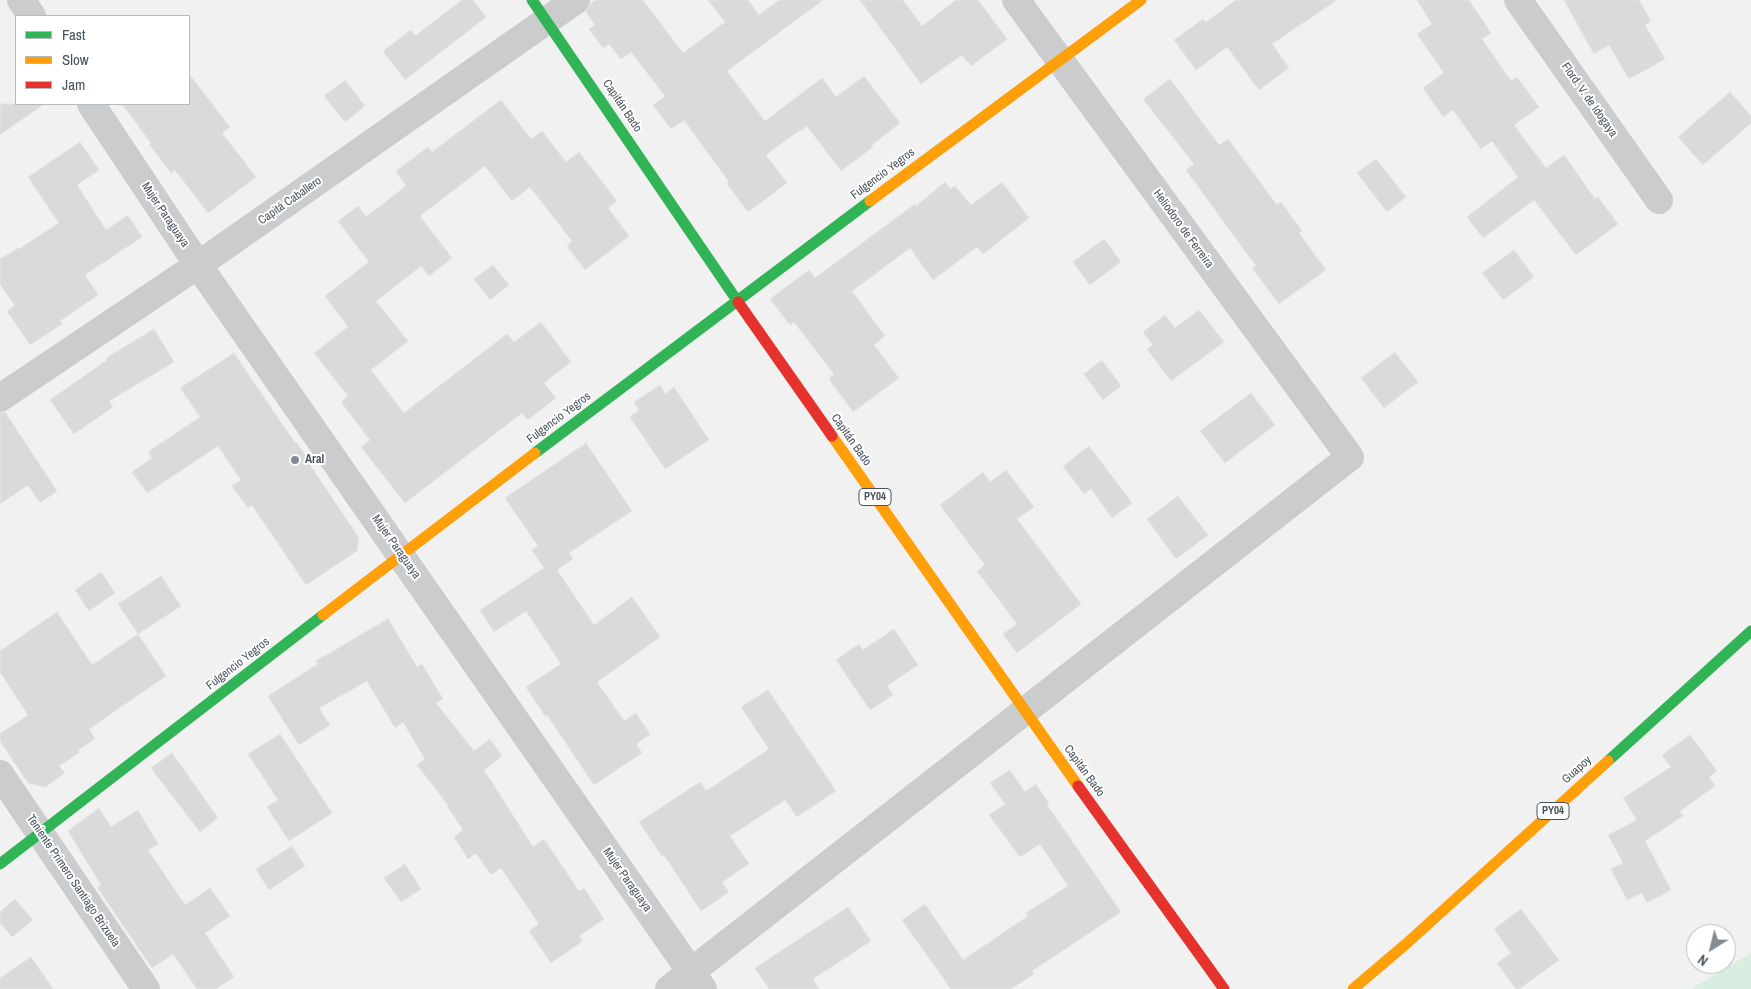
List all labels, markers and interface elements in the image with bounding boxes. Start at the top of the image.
legend [15,15,190,105]
text: Fast [62,24,85,45]
text: Slow [62,49,89,70]
street label: Flord. V. de Idogaya [1558,60,1620,140]
text: Jam [62,74,85,95]
street label: Capitán Bado [599,77,645,135]
street label: Fulgencio Yegros [848,145,918,203]
street label: Capitá Caballero [256,174,324,228]
street label: Mujer Paraguaya [138,180,192,250]
street label: Heliodoro de Ferreira [1150,187,1216,271]
street label: Fulgencio Yegros [524,389,594,447]
street label: Capitán Bado [828,411,874,469]
place label: Aral [305,453,324,467]
marker: Aral [289,454,301,466]
road number: PY04 [859,488,891,506]
street label: Mujer Paraguaya [369,512,423,582]
street label: Fulgencio Yegros [203,635,273,693]
street label: Capitán Bado [1060,742,1108,800]
street label: Guapoy [1559,753,1595,787]
road number: PY04 [1537,802,1569,819]
street label: Teniente Primero Santiago Brizuela [23,812,123,950]
street label: Mujer Paraguaya [600,845,654,915]
north arrow [1686,924,1736,974]
text: N [1694,951,1711,970]

